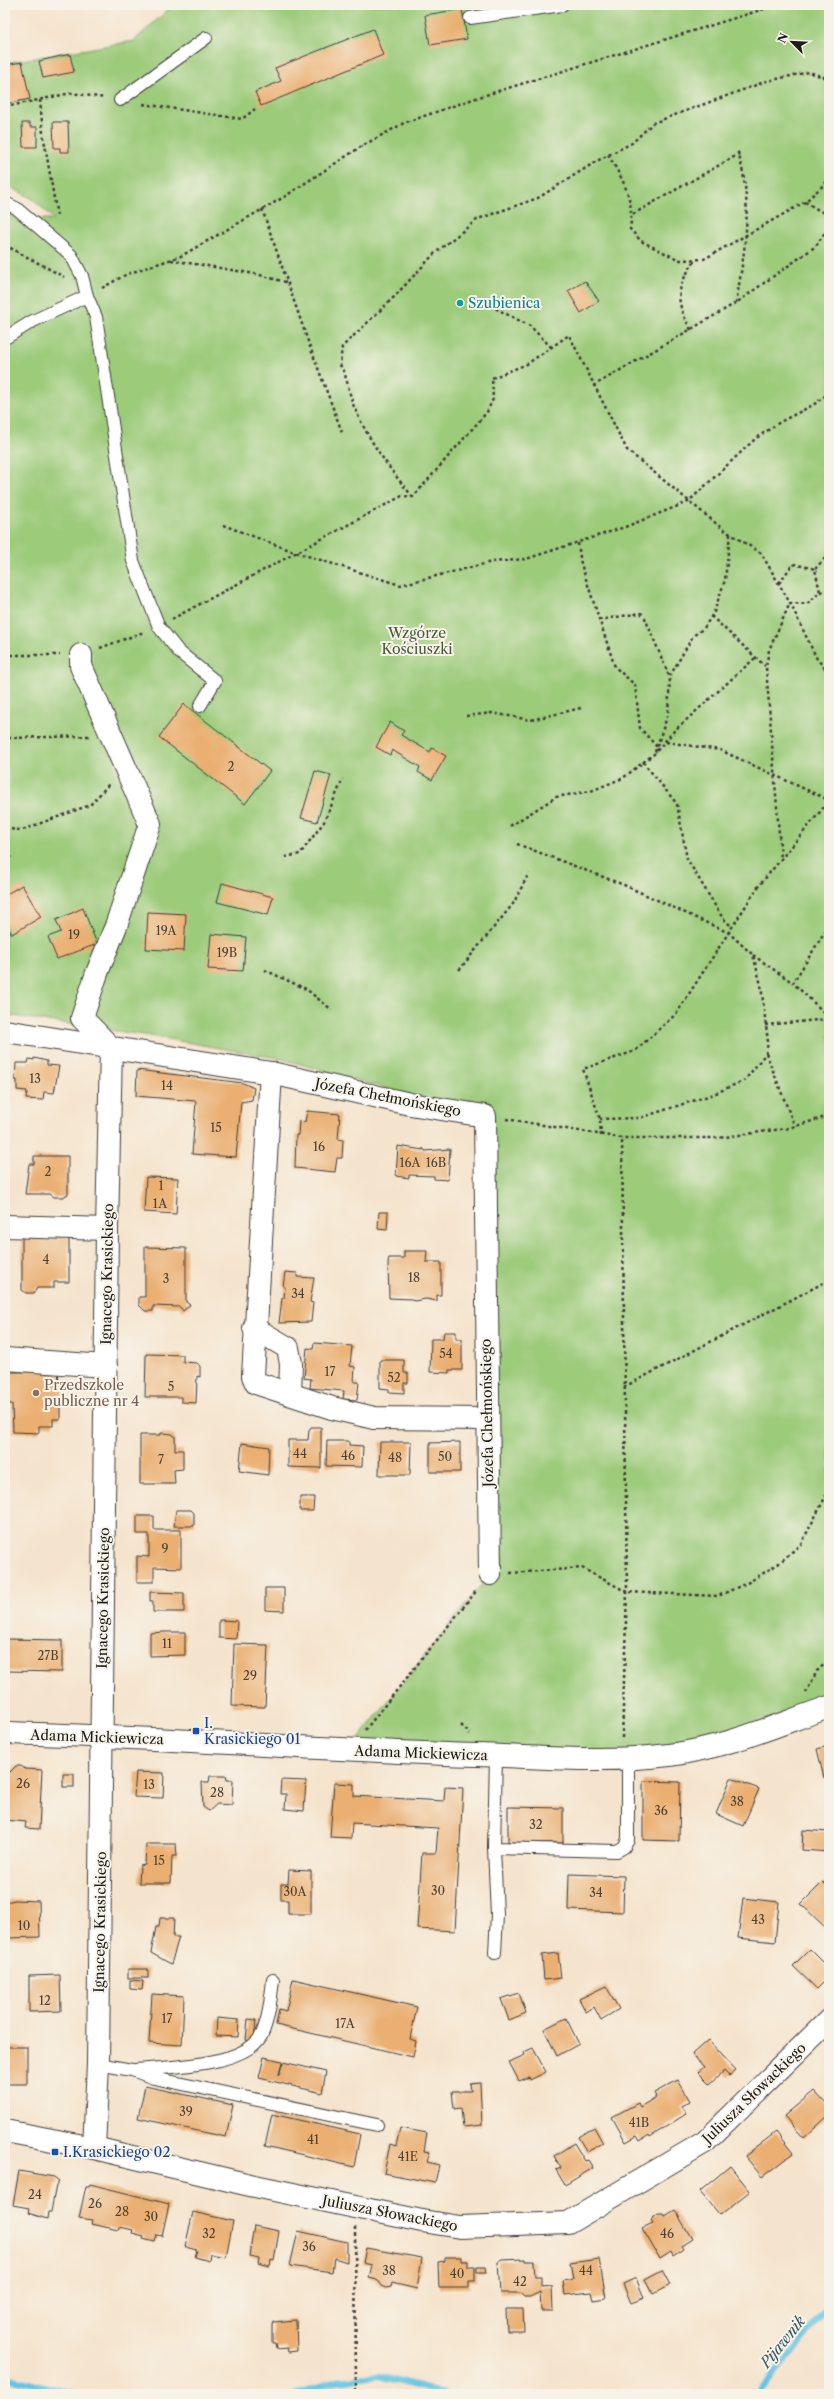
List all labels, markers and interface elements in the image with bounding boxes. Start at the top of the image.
north arrow [772,22,812,62]
text: N [775,30,791,45]
place label: Szubienica [468,294,541,312]
marker: Szubienica [455,298,465,308]
park label: Wzgórze Kościuszki [382,624,453,658]
house number: 2 [228,759,235,774]
house number: 19A [156,923,177,938]
house number: 19 [68,927,80,942]
house number: 19B [217,945,237,960]
house number: 13 [29,1071,41,1086]
street label: Józefa Chełmońskiego [311,1074,463,1120]
house number: 14 [161,1078,173,1093]
house number: 15 [210,1120,222,1135]
house number: 16 [313,1139,325,1154]
house number: 16A [400,1155,422,1170]
house number: 16B [426,1155,446,1170]
house number: 2 [45,1164,52,1179]
house number: 1 [158,1178,164,1193]
house number: 1A [153,1196,168,1211]
street label: Ignacego Krasickiego [97,1203,117,1345]
house number: 4 [43,1252,50,1267]
house number: 18 [408,1270,420,1285]
house number: 3 [163,1271,169,1286]
house number: 34 [291,1286,305,1301]
street label: Józefa Chełmońskiego [477,1339,497,1489]
house number: 54 [439,1346,453,1361]
house number: 17 [325,1364,336,1379]
house number: 52 [387,1370,401,1385]
place label: Przedszkole publiczne nr 4 [44,1376,139,1410]
house number: 5 [168,1379,174,1394]
marker: Przedszkole publiczne nr 4 [31,1388,41,1398]
house number: 44 [293,1446,307,1461]
house number: 46 [341,1448,355,1463]
house number: 50 [438,1449,452,1464]
house number: 48 [388,1450,402,1465]
house number: 7 [158,1452,164,1467]
street label: Ignacego Krasickiego [93,1527,113,1669]
house number: 9 [161,1541,169,1556]
house number: 11 [162,1636,172,1651]
house number: 27B [37,1648,59,1663]
house number: 29 [243,1668,257,1683]
place label: I. Krasickiego 01 [204,1714,301,1748]
street label: Adama Mickiewicza [29,1726,165,1748]
marker: I. Krasickiego 01 [191,1726,201,1736]
street label: Adama Mickiewicza [353,1742,489,1764]
house number: 26 [16,1776,30,1791]
house number: 13 [143,1777,155,1792]
house number: 28 [210,1785,224,1800]
house number: 38 [730,1794,744,1809]
house number: 36 [654,1803,668,1818]
house number: 32 [529,1817,543,1832]
street label: Ignacego Krasickiego [90,1851,110,1993]
house number: 15 [153,1853,165,1868]
house number: 30 [431,1883,445,1898]
house number: 30A [284,1884,308,1899]
house number: 34 [589,1885,603,1900]
house number: 43 [751,1912,765,1927]
house number: 10 [18,1918,30,1933]
house number: 12 [39,1993,51,2008]
house number: 17 [162,2011,173,2026]
house number: 17A [335,2016,356,2031]
street label: Juliusza Słowackiego [697,2039,810,2149]
house number: 39 [179,2104,193,2119]
house number: 41B [629,2115,649,2130]
house number: 41 [307,2132,319,2147]
place label: I.Krasickiego 02 [63,2143,171,2161]
marker: I.Krasickiego 02 [50,2147,60,2157]
house number: 41E [398,2149,418,2164]
house number: 24 [28,2187,42,2202]
street label: Juliusza Słowackiego [319,2191,459,2235]
house number: 26 [88,2196,102,2211]
house number: 28 [115,2204,129,2219]
house number: 30 [144,2209,158,2224]
house number: 32 [202,2226,216,2241]
house number: 46 [660,2226,674,2241]
house number: 36 [302,2239,316,2254]
house number: 38 [382,2263,396,2278]
house number: 44 [579,2263,593,2278]
house number: 40 [450,2266,464,2281]
house number: 42 [513,2274,527,2289]
water label: Pijawnik [755,2312,809,2372]

